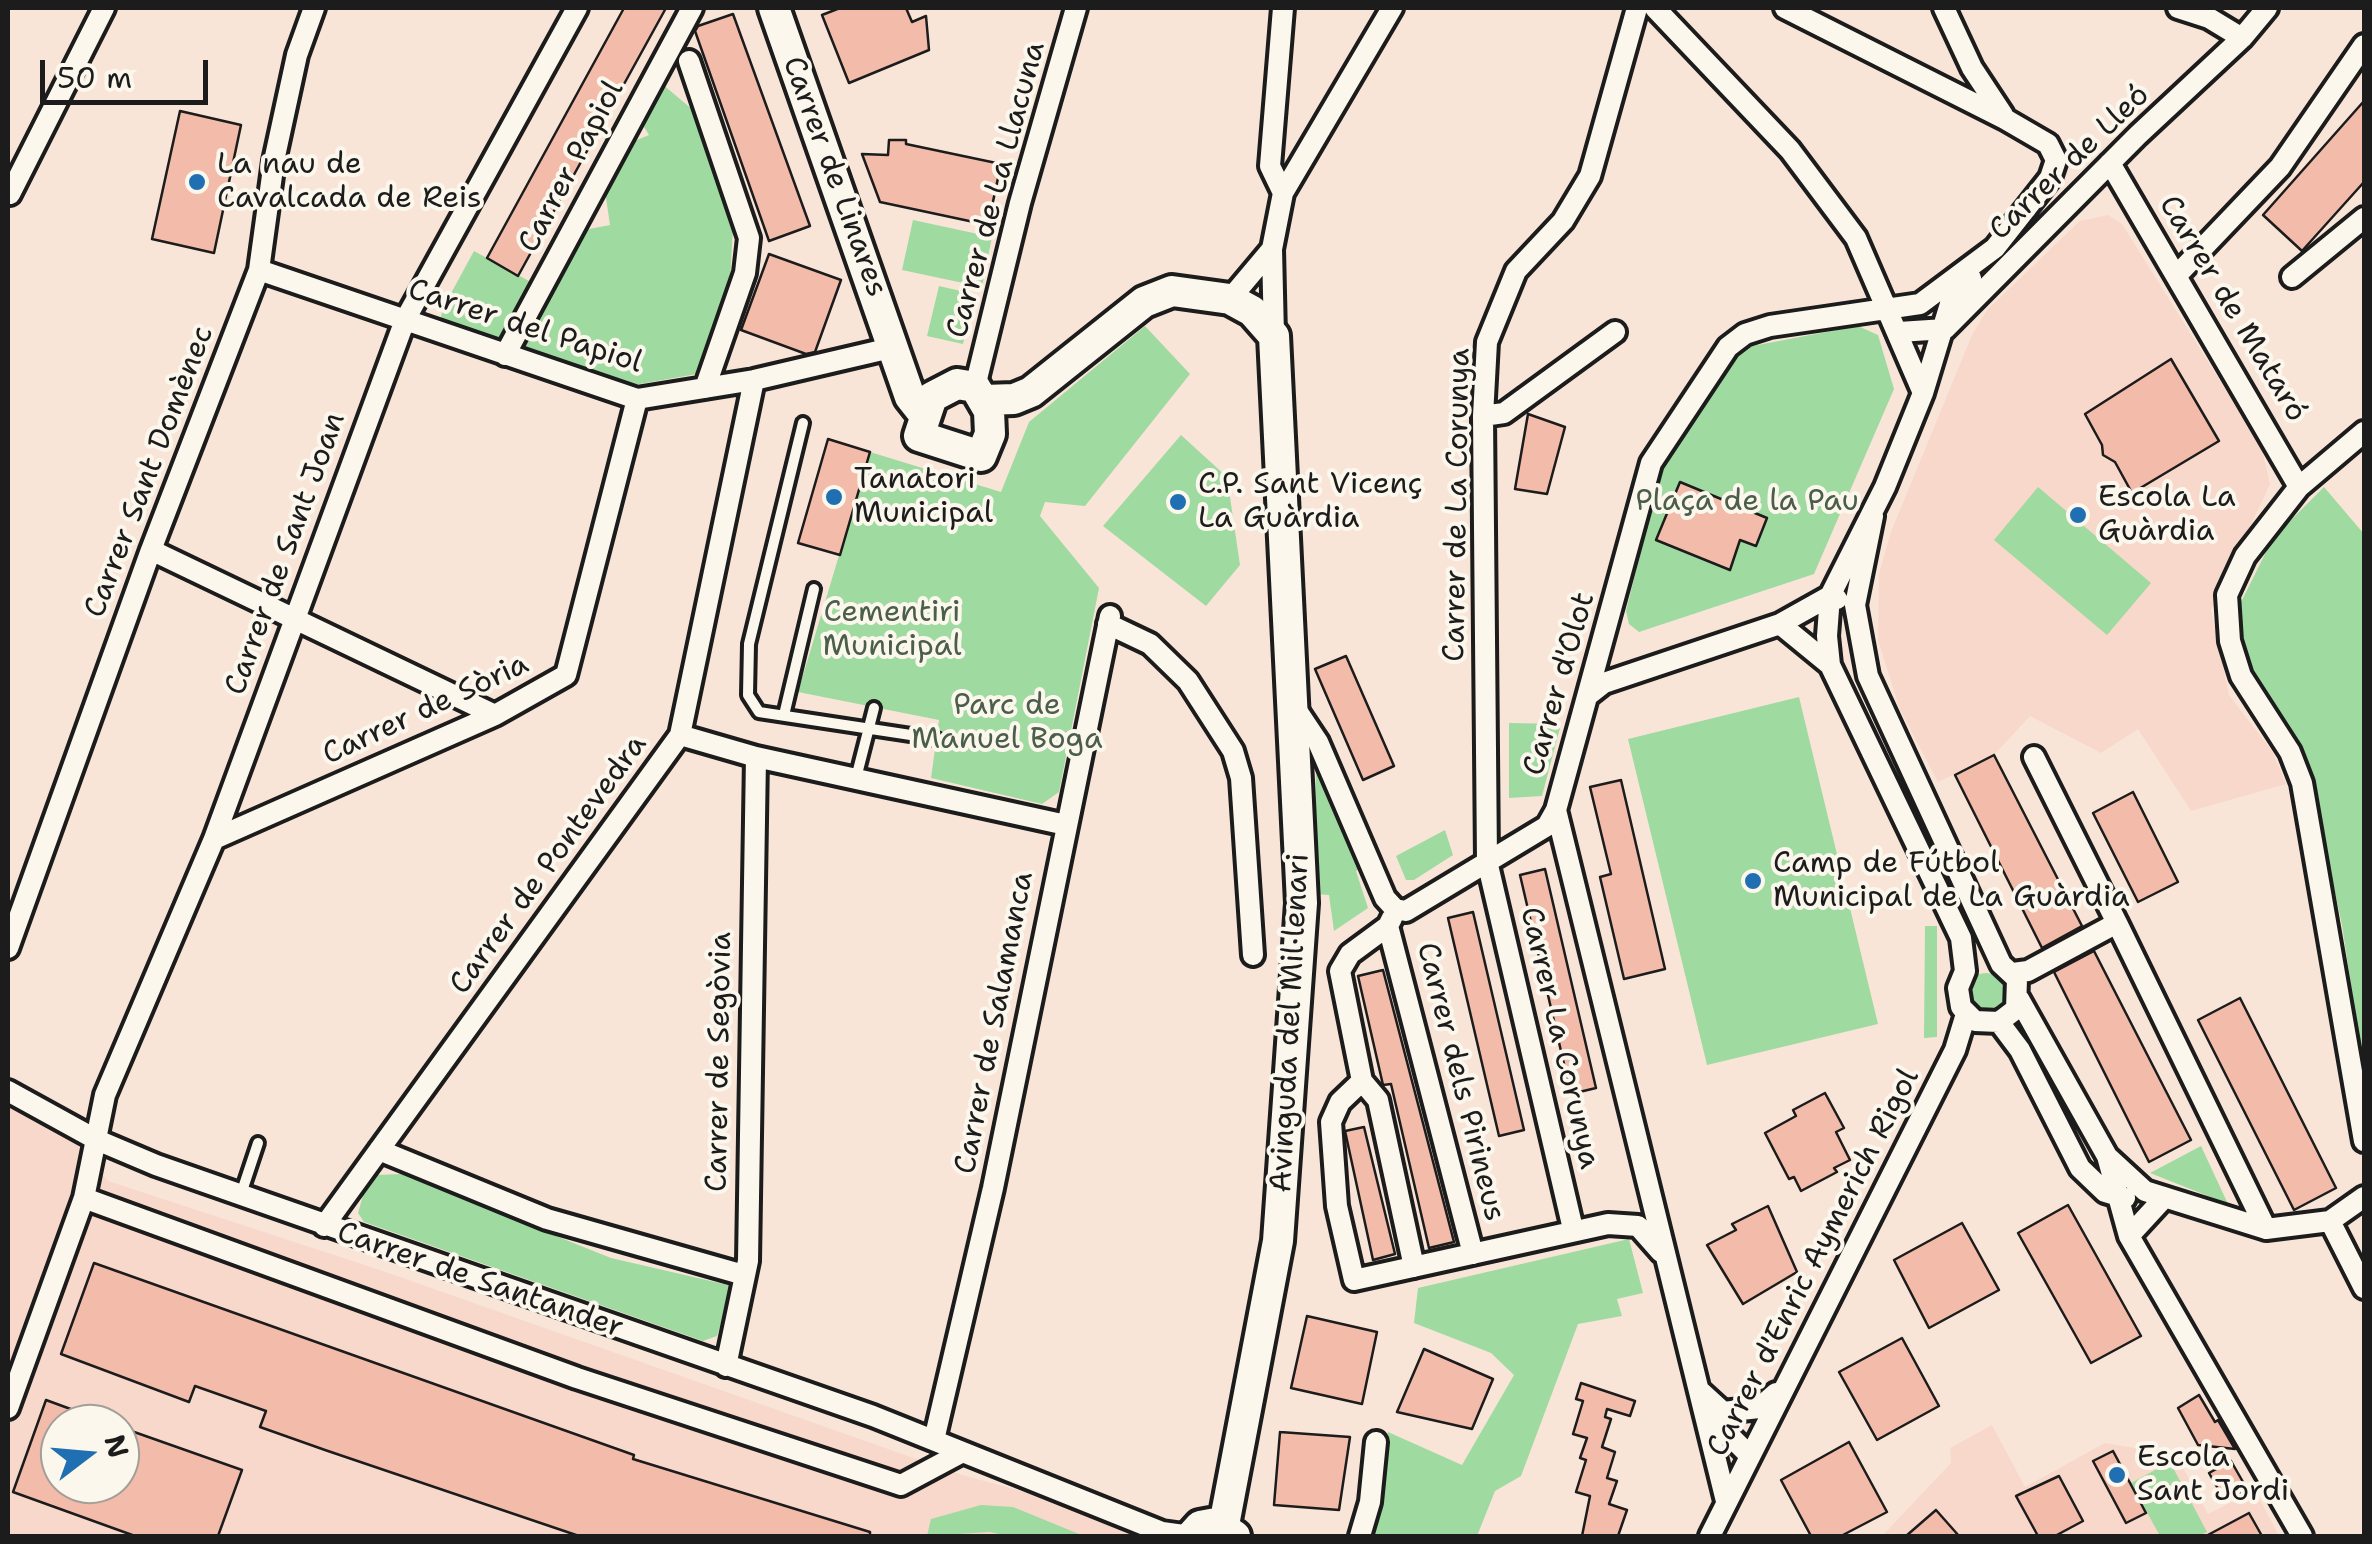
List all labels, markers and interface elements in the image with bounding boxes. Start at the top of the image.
street label: Carrer de La Llacuna [940,38,1054,342]
scale bar [45,40,212,102]
street label: Carrer de Linares [774,52,894,302]
text: 50 m [57,57,132,98]
street label: Carrer Papiol [512,75,632,259]
street label: Carrer de Lleó [1983,78,2157,248]
place label: La nau de Cavalcada de Reis [217,147,481,218]
marker: La nau de Cavalcada de Reis [186,171,208,193]
street label: Carrer de Mataró [2150,190,2314,428]
street label: Carrer del Papiol [403,272,647,382]
street label: Carrer Sant Domènec [78,321,222,623]
street label: Carrer de La Corunya [1437,348,1479,662]
street label: Carrer de Sant Joan [218,408,354,700]
place label: Tanatori Municipal [854,462,993,532]
place label: C.P. Sant Vicenç La Guàrdia [1198,467,1423,538]
place label: Escola La Guàrdia [2098,480,2236,550]
park label: Plaça de la Pau [1635,484,1859,520]
marker: Tanatori Municipal [823,486,845,508]
marker: C.P. Sant Vicenç La Guàrdia [1167,491,1189,513]
marker: Escola La Guàrdia [2067,504,2089,526]
street label: Carrer d'Olot [1517,588,1603,780]
park label: Cementiri Municipal [822,595,962,666]
street label: Carrer de Sòria [317,647,535,773]
park label: Parc de Manuel Boga [911,688,1103,758]
street label: Carrer de Pontevedra [443,728,655,1002]
place label: Camp de Fútbol Municipal de La Guàrdia [1773,846,2130,916]
street label: Avinguda del Mil·lenari [1264,852,1318,1194]
street label: Carrer de Salamanca [948,869,1042,1177]
marker: Camp de Fútbol Municipal de La Guàrdia [1742,870,1764,892]
street label: Carrer La Corunya [1511,904,1607,1172]
street label: Carrer de Segòvia [700,932,740,1192]
street label: Carrer dels Pirineus [1408,939,1512,1225]
street label: Carrer d'Enric Aymerich Rigol [1700,1063,1928,1463]
street label: Carrer de Santander [332,1215,628,1347]
north arrow [40,1404,140,1504]
text: N [96,1430,138,1462]
place label: Escola Sant Jordi [2137,1440,2289,1510]
marker: Escola Sant Jordi [2106,1464,2128,1486]

